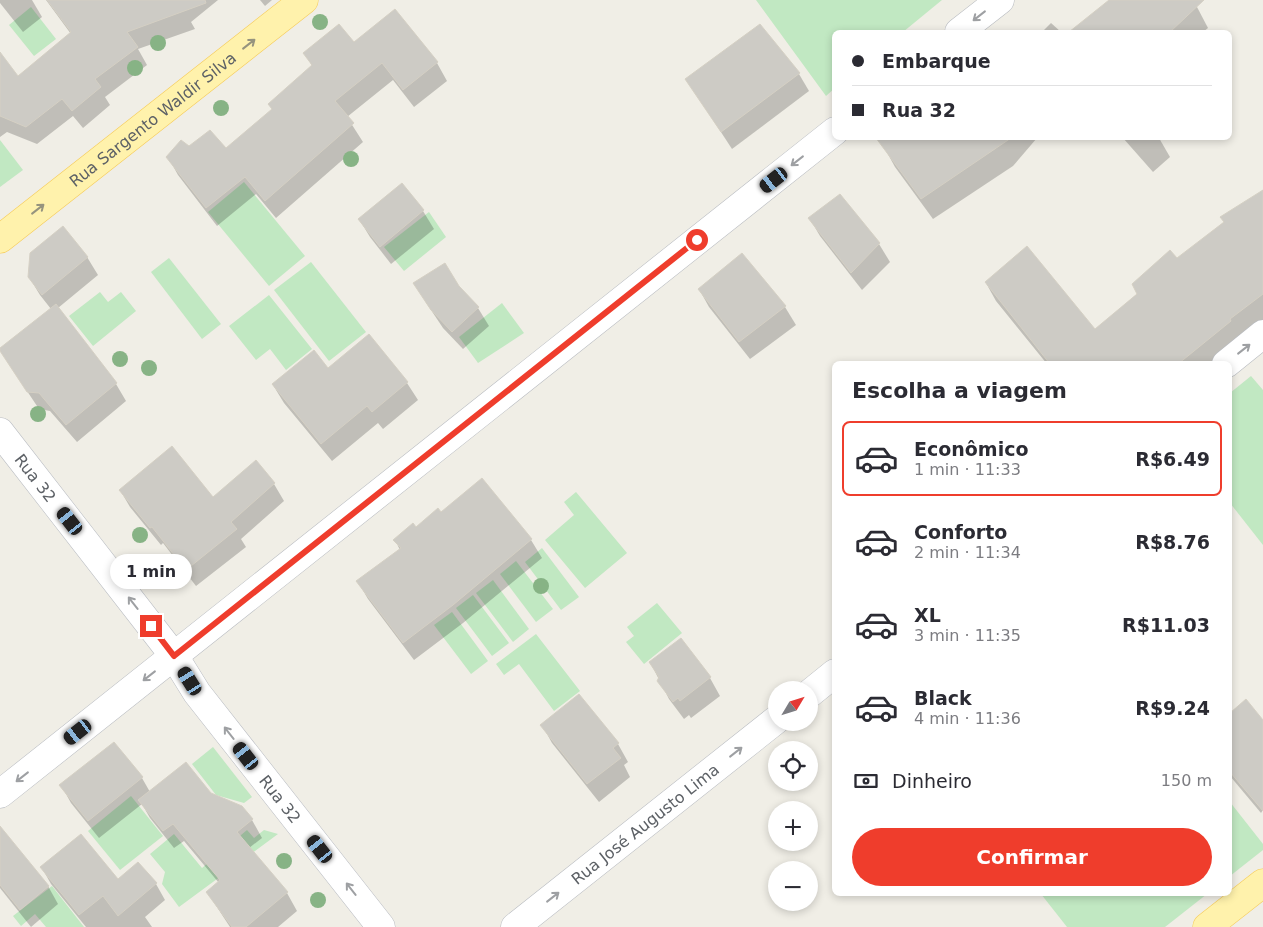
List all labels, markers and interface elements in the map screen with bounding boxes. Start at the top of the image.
one-way arrow [973,11,986,22]
one-way arrow [242,38,255,49]
street label: Rua Sargento Waldir Silva [66,48,240,191]
text: Embarque [882,50,991,72]
text: Rua 32 [882,99,956,121]
one-way arrow [791,156,804,167]
car [757,165,790,195]
one-way arrow [31,204,45,214]
route start [686,229,708,251]
one-way arrow [1237,343,1250,354]
text: Escolha a viagem [852,378,1067,403]
icon: car [854,436,899,481]
text: Econômico [914,438,1029,460]
text: R$6.49 [1135,448,1210,470]
street label: Rua 32 [11,450,60,506]
text: 1 min · 11:33 [914,460,1021,479]
car [54,505,85,537]
icon: car [854,519,899,564]
text: Conforto [914,521,1007,543]
text: R$8.76 [1135,531,1210,553]
text: 2 min · 11:34 [914,543,1021,562]
callout: 1 min [110,554,192,588]
text: 1 min [126,562,176,581]
one-way arrow [127,596,138,609]
icon: car [854,602,899,647]
text: XL [914,604,941,626]
text: R$11.03 [1122,614,1210,636]
route end [140,615,162,637]
text: 3 min · 11:35 [914,626,1021,645]
car [175,664,204,698]
one-way arrow [143,670,156,681]
north arrow [768,681,818,731]
map controls [768,681,818,911]
icon: car [854,685,899,730]
text: Black [914,687,972,709]
text: R$9.24 [1135,697,1210,719]
text: 4 min · 11:36 [914,709,1021,728]
car [61,717,94,747]
one-way arrow [223,727,234,740]
car [230,740,261,772]
button: locate [768,741,818,791]
one-way arrow [729,747,742,758]
street label: Rua José Augusto Lima [568,760,723,889]
icon: cash [852,767,880,795]
text: Dinheiro [892,770,972,792]
one-way arrow [15,771,28,782]
street label: Rua 32 [255,771,305,827]
text: 150 m [1161,771,1212,790]
button: + [768,801,818,851]
button: Confirmar [852,828,1212,886]
car [304,833,335,865]
button: − [768,861,818,911]
one-way arrow [345,883,356,896]
one-way arrow [547,891,560,902]

